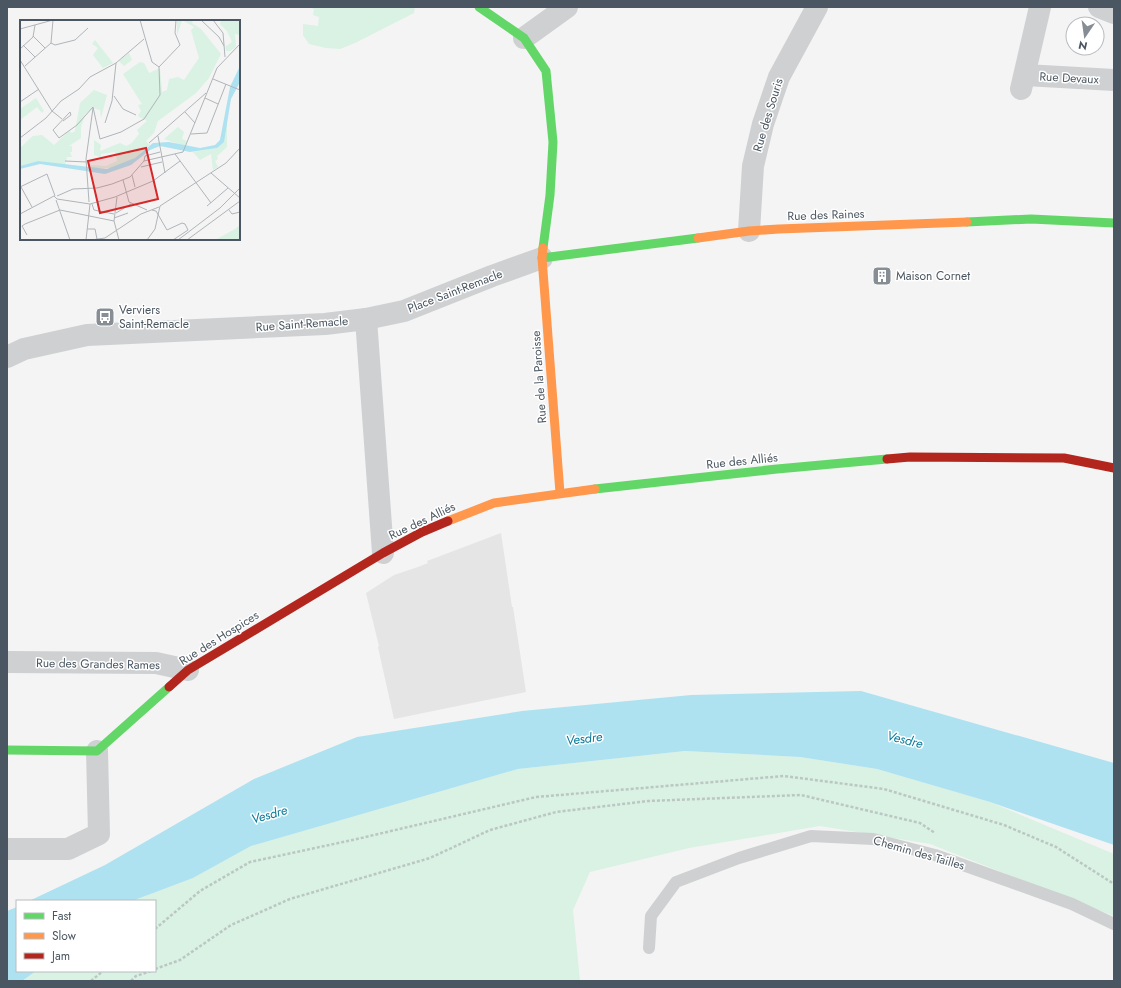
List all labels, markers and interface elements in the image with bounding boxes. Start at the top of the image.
north arrow [1065,16,1105,56]
inset map [20,20,240,240]
text: N [1077,37,1089,55]
street label: Rue Devaux [1039,67,1100,89]
street label: Rue des Souris [748,76,788,154]
street label: Rue des Raines [787,205,865,225]
street label: Place Saint-Remacle [405,265,505,317]
building icon: Maison Cornet [871,265,893,287]
place label: Maison Cornet [896,267,970,285]
place label: Verviers Saint-Remacle [119,301,189,333]
bus stop icon: Verviers Saint-Remacle [94,306,116,328]
street label: Rue Saint-Remacle [255,312,349,336]
street label: Rue de la Paroisse [527,330,551,424]
street label: Rue des Alliés [705,448,779,474]
street label: Rue des Alliés [386,498,458,544]
street label: Rue des Hospices [176,606,262,670]
street label: Rue des Grandes Rames [36,654,160,674]
water label: Vesdre [885,726,925,753]
water label: Vesdre [565,727,604,750]
water label: Vesdre [249,800,290,829]
street label: Chemin des Tailles [871,831,967,875]
legend [16,900,156,972]
text: Fast [52,907,71,925]
text: Slow [52,927,77,945]
text: Jam [50,947,70,965]

